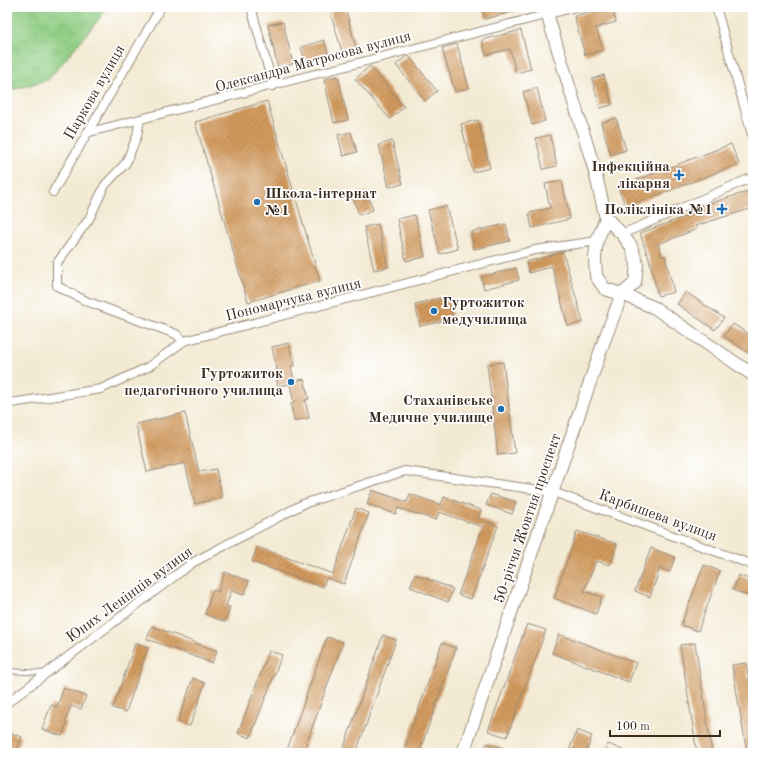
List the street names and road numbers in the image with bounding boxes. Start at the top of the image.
street label: Олександра Матросова вулиця [214,29,413,96]
street label: Паркова вулиця [62,43,129,143]
street label: Пономарчука вулиця [224,276,363,325]
street label: 50-річчя Жовтня проспект [492,432,565,605]
street label: Карбишева вулиця [596,488,719,545]
street label: Юних Ленінців вулиця [64,544,196,646]

